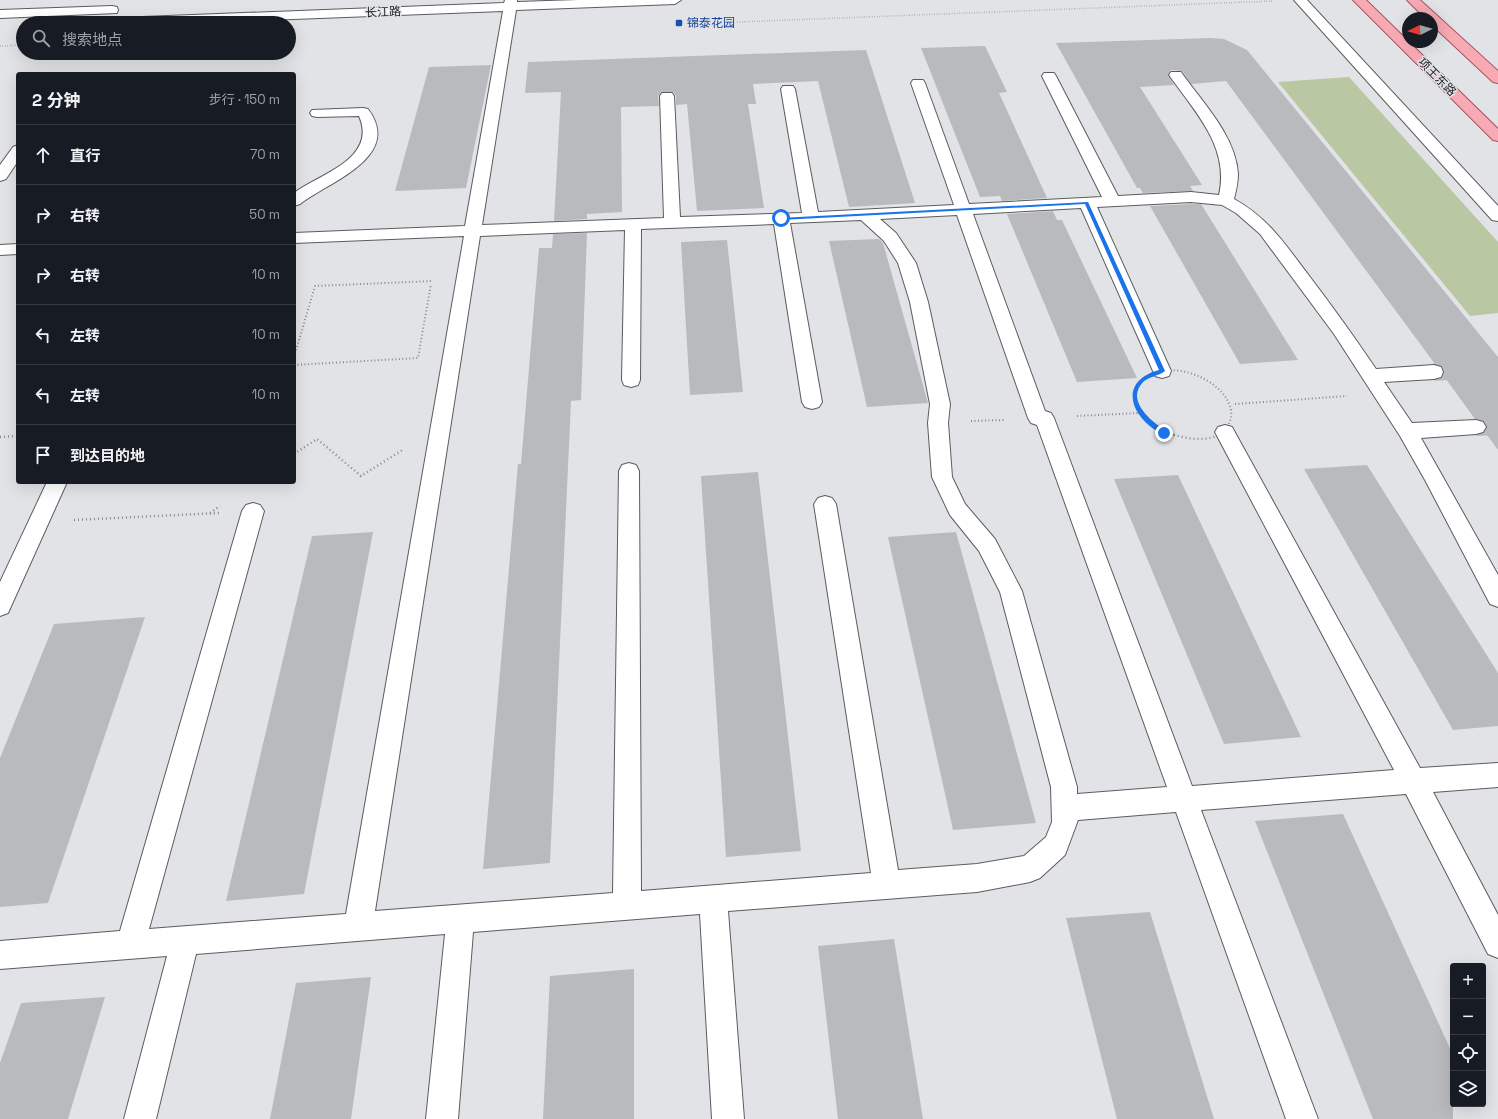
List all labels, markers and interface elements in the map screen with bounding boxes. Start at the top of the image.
street label: 长江路 [365,3,401,21]
north arrow [1402,12,1438,48]
place label: 锦泰花园 [687,15,735,31]
search box [16,16,296,60]
marker: 锦泰花园 [674,18,684,28]
icon: search [30,27,52,49]
text: 搜索地点 [62,30,122,49]
street label: 项王东路 [1414,54,1460,100]
text: 2 分钟 [32,89,80,111]
text: 步行 · 150 m [209,91,280,108]
icon: ahead [32,144,54,166]
text: 直行 [70,146,100,165]
text: 70 m [250,146,280,163]
icon: right [32,204,54,226]
text: 右转 [70,206,100,225]
text: 50 m [249,206,280,223]
route start [772,209,790,227]
icon: right [32,264,54,286]
text: 右转 [70,266,100,285]
text: 10 m [252,266,280,283]
icon: left [32,324,54,346]
text: 左转 [70,326,100,345]
text: 10 m [252,326,280,343]
icon: left [32,384,54,406]
text: 左转 [70,386,100,405]
text: 10 m [252,386,280,403]
route end [1155,424,1173,442]
icon: arrive [32,444,54,466]
text: 到达目的地 [70,446,145,465]
map controls [1450,963,1486,1107]
button: + [1450,963,1486,999]
button: − [1450,999,1486,1035]
button: locate [1450,1035,1486,1071]
button: layers [1450,1071,1486,1107]

